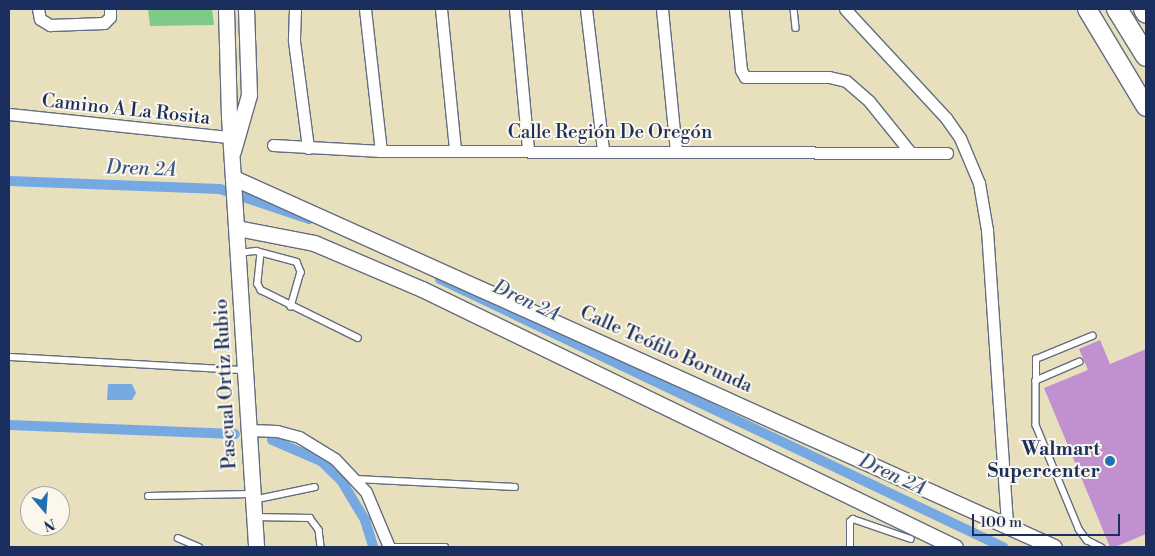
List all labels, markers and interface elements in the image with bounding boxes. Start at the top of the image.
street label: Camino A La Rosita [41,90,211,130]
street label: Calle Región De Oregón [508,122,712,144]
water label: Dren 2A [105,156,177,182]
water label: Dren 2A [489,275,563,327]
street label: Pascual Ortiz Rubio [210,298,242,470]
street label: Calle Teófilo Borunda [576,302,756,398]
place label: Walmart Supercenter [988,439,1100,483]
water label: Dren 2A [855,449,929,501]
marker: Walmart Supercenter [1104,455,1116,467]
north arrow [20,486,70,536]
scale bar [975,504,1122,536]
text: 100 m [980,513,1022,532]
text: N [41,514,57,535]

